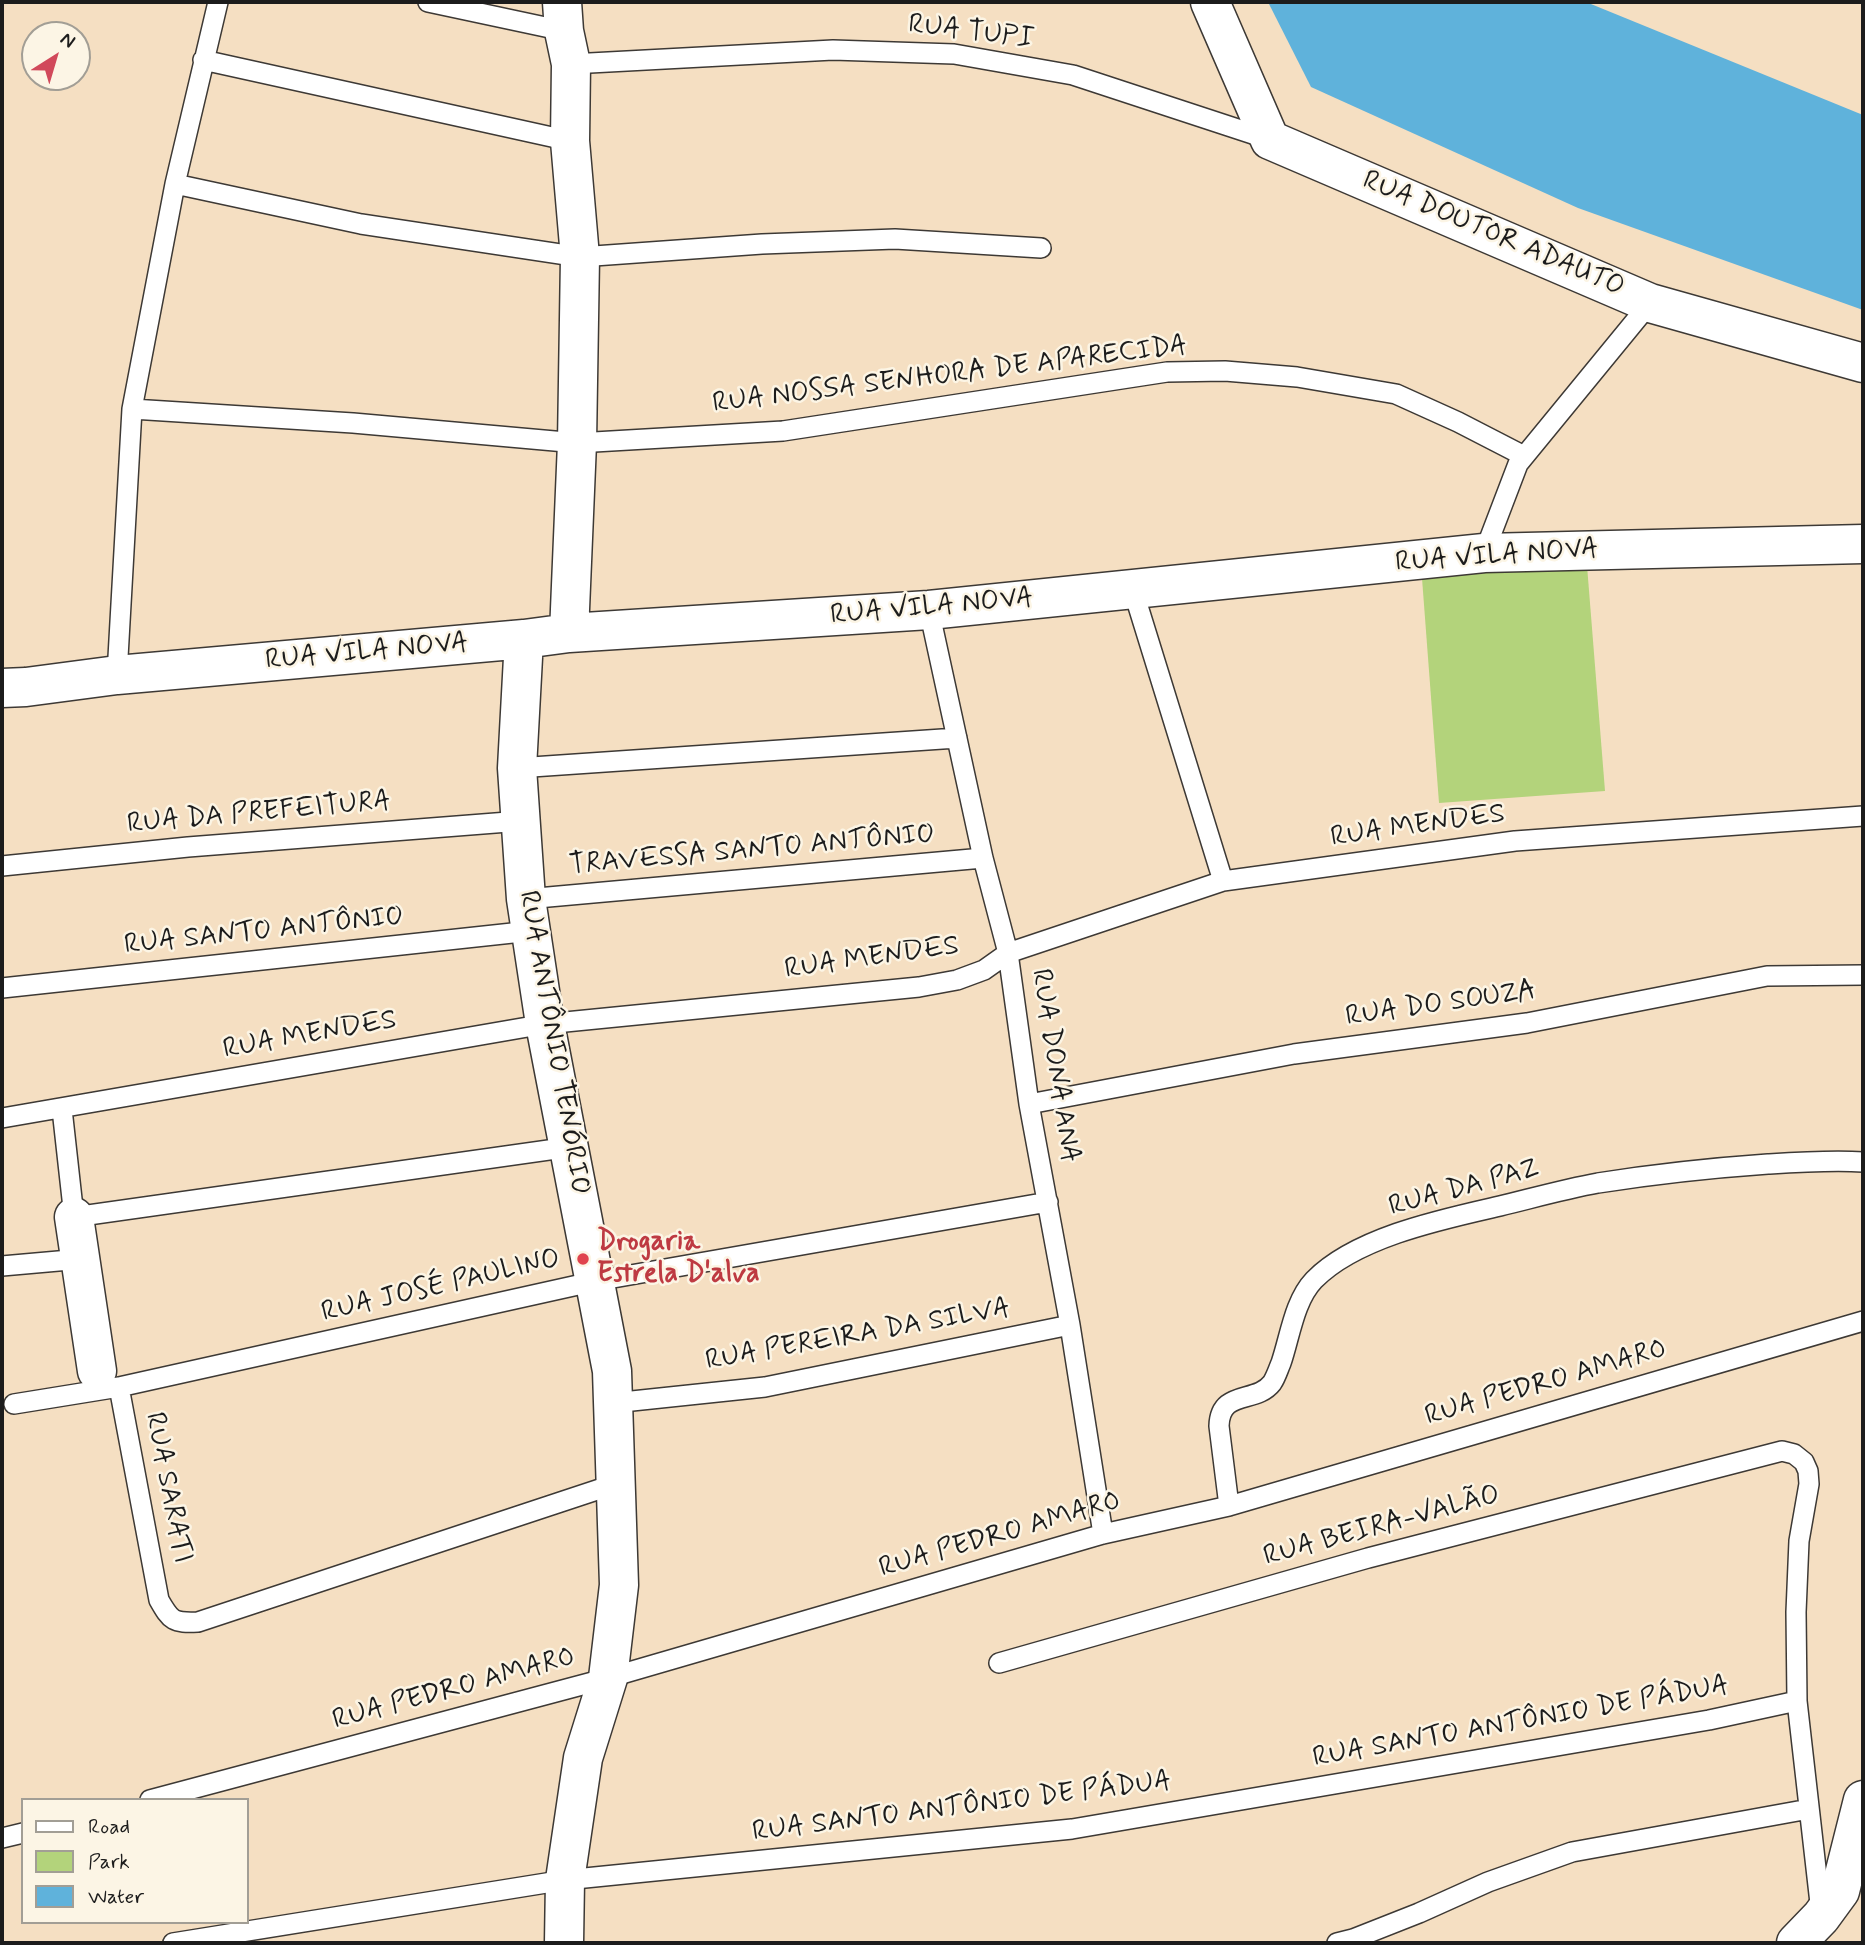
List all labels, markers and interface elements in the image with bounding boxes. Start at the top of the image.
street label: RUA TUPI [906,9,1036,57]
north arrow [21,21,91,91]
text: N [55,27,80,54]
street label: RUA DOUTOR ADAUTO [1357,165,1629,305]
street label: RUA NOSSA SENHORA DE APARECIDA [711,330,1189,422]
street label: RUA VILA NOVA [1394,533,1600,581]
street label: RUA VILA NOVA [829,582,1035,634]
street label: RUA VILA NOVA [264,627,470,679]
street label: RUA DA PREFEITURA [126,786,392,842]
street label: RUA MENDES [1329,798,1507,856]
street label: TRAVESSA SANTO ANTÔNIO [568,818,936,884]
street label: RUA ANTÔNIO TENÓRIO [510,888,596,1198]
street label: RUA SANTO ANTÔNIO [123,901,405,963]
street label: RUA MENDES [783,930,961,988]
street label: RUA DONA ANA [1022,967,1086,1165]
street label: RUA DO SOUZA [1344,975,1538,1035]
street label: RUA MENDES [221,1004,399,1068]
street label: RUA DA PAZ [1385,1153,1543,1225]
place label: Drogaria Estrela D'alva [597,1226,760,1292]
street label: RUA JOSÉ PAULINO [318,1243,564,1331]
marker: Drogaria Estrela D'alva [575,1251,591,1267]
street label: RUA PEREIRA DA SILVA [703,1293,1013,1379]
street label: RUA PEDRO AMARO [1421,1333,1671,1435]
street label: RUA SARATI [136,1410,198,1566]
street label: RUA BEIRA-VALÃO [1260,1479,1504,1575]
street label: RUA PEDRO AMARO [875,1485,1125,1587]
street label: RUA PEDRO AMARO [329,1641,579,1739]
street label: RUA SANTO ANTÔNIO DE PÁDUA [1310,1670,1732,1776]
street label: RUA SANTO ANTÔNIO DE PÁDUA [751,1766,1173,1850]
legend [21,1798,248,1924]
text: Road [88,1813,130,1841]
text: Park [88,1848,130,1876]
text: Water [88,1883,144,1911]

